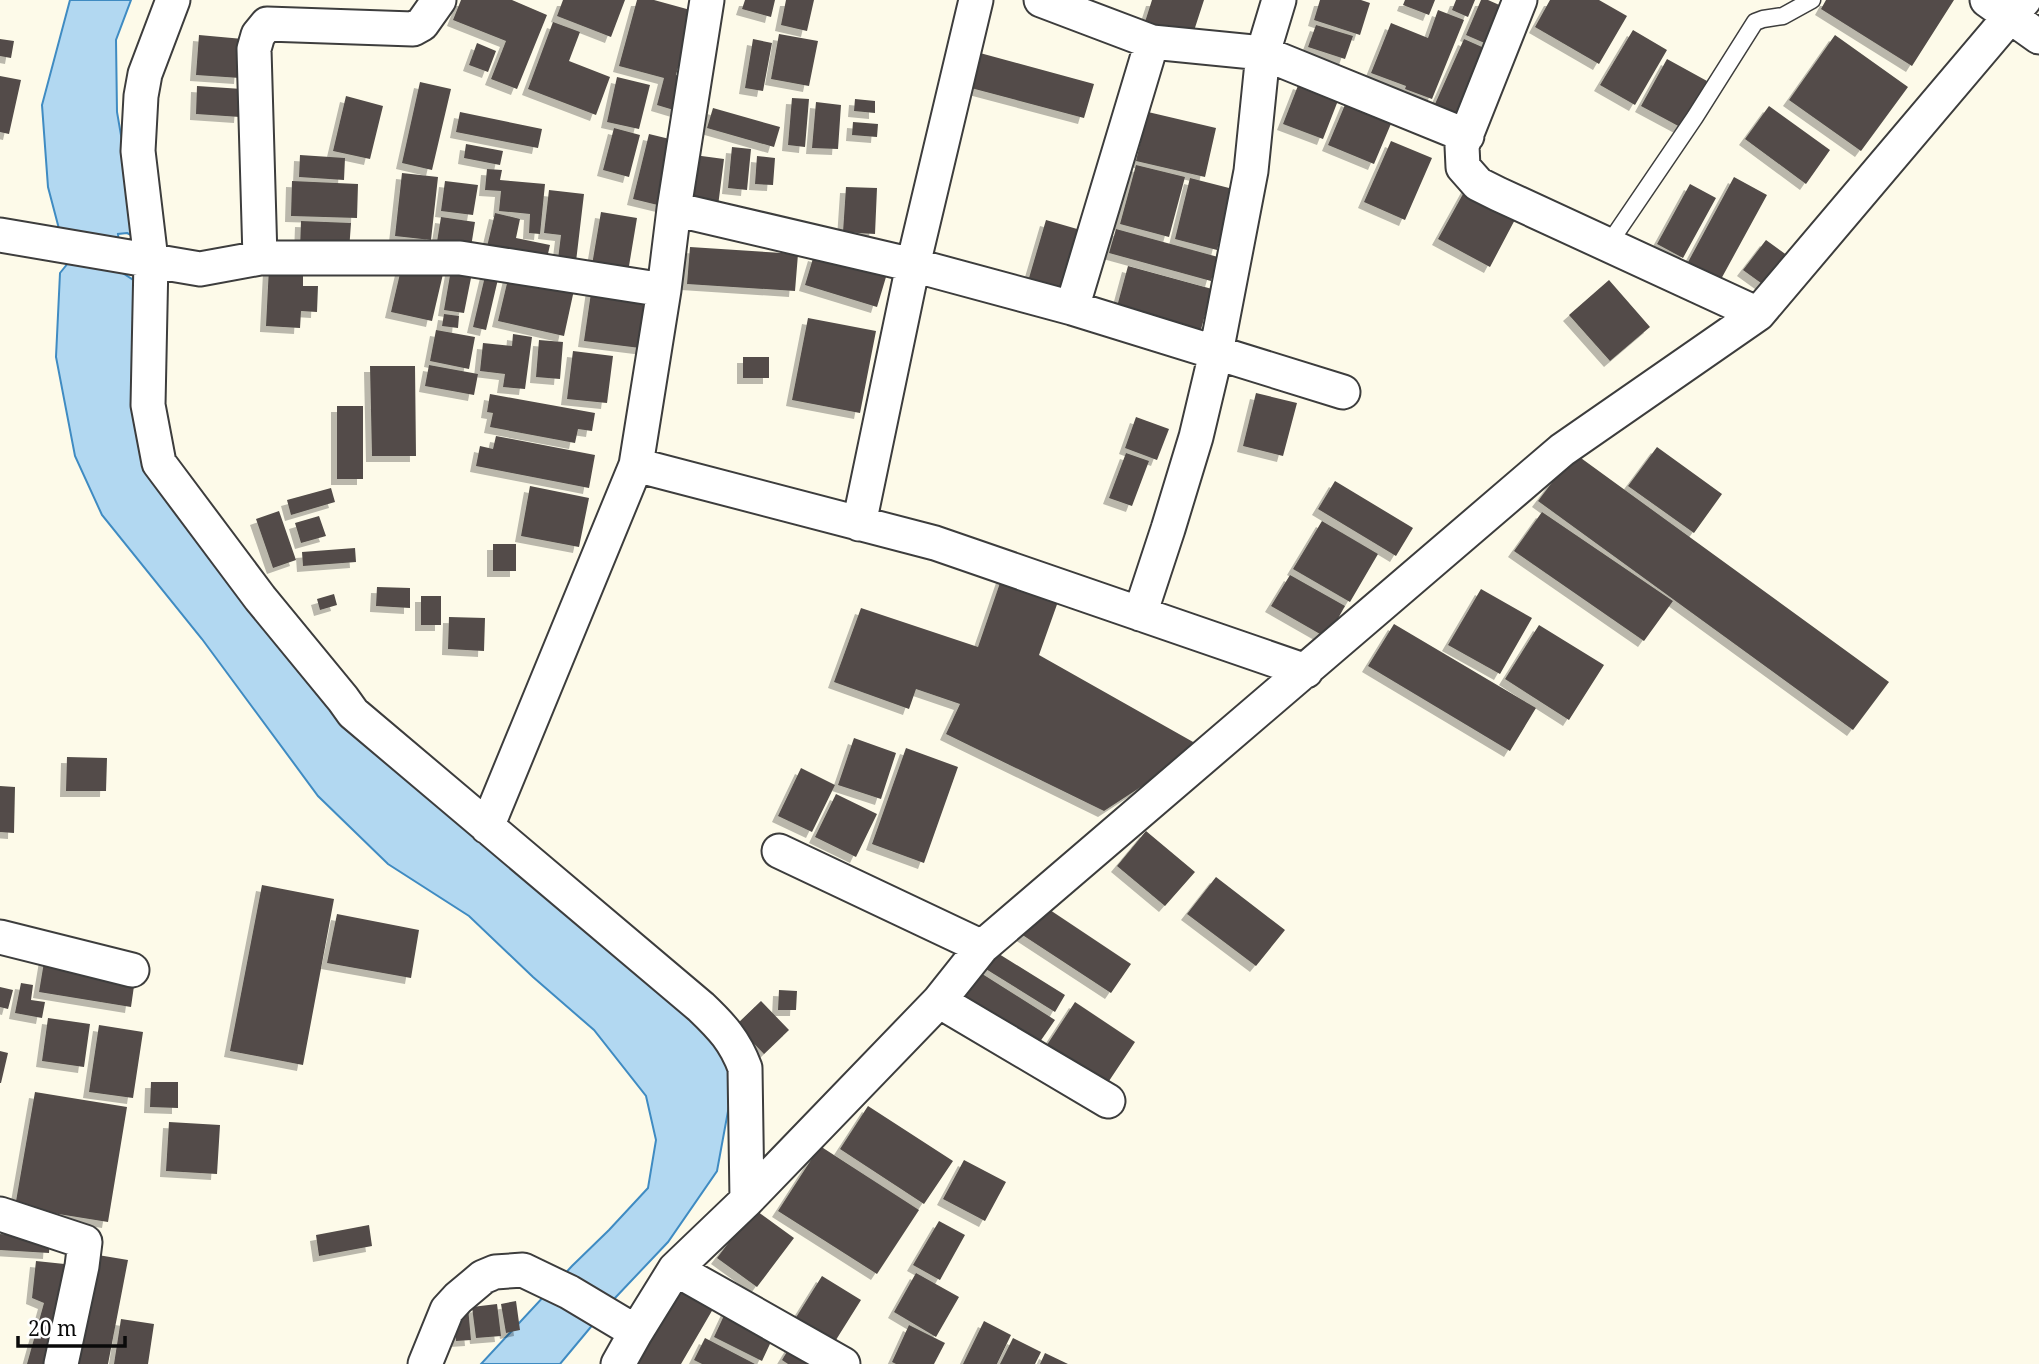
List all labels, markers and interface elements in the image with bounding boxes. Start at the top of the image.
scale bar [18,1304,124,1348]
text: 20 m [28,1314,77,1342]

